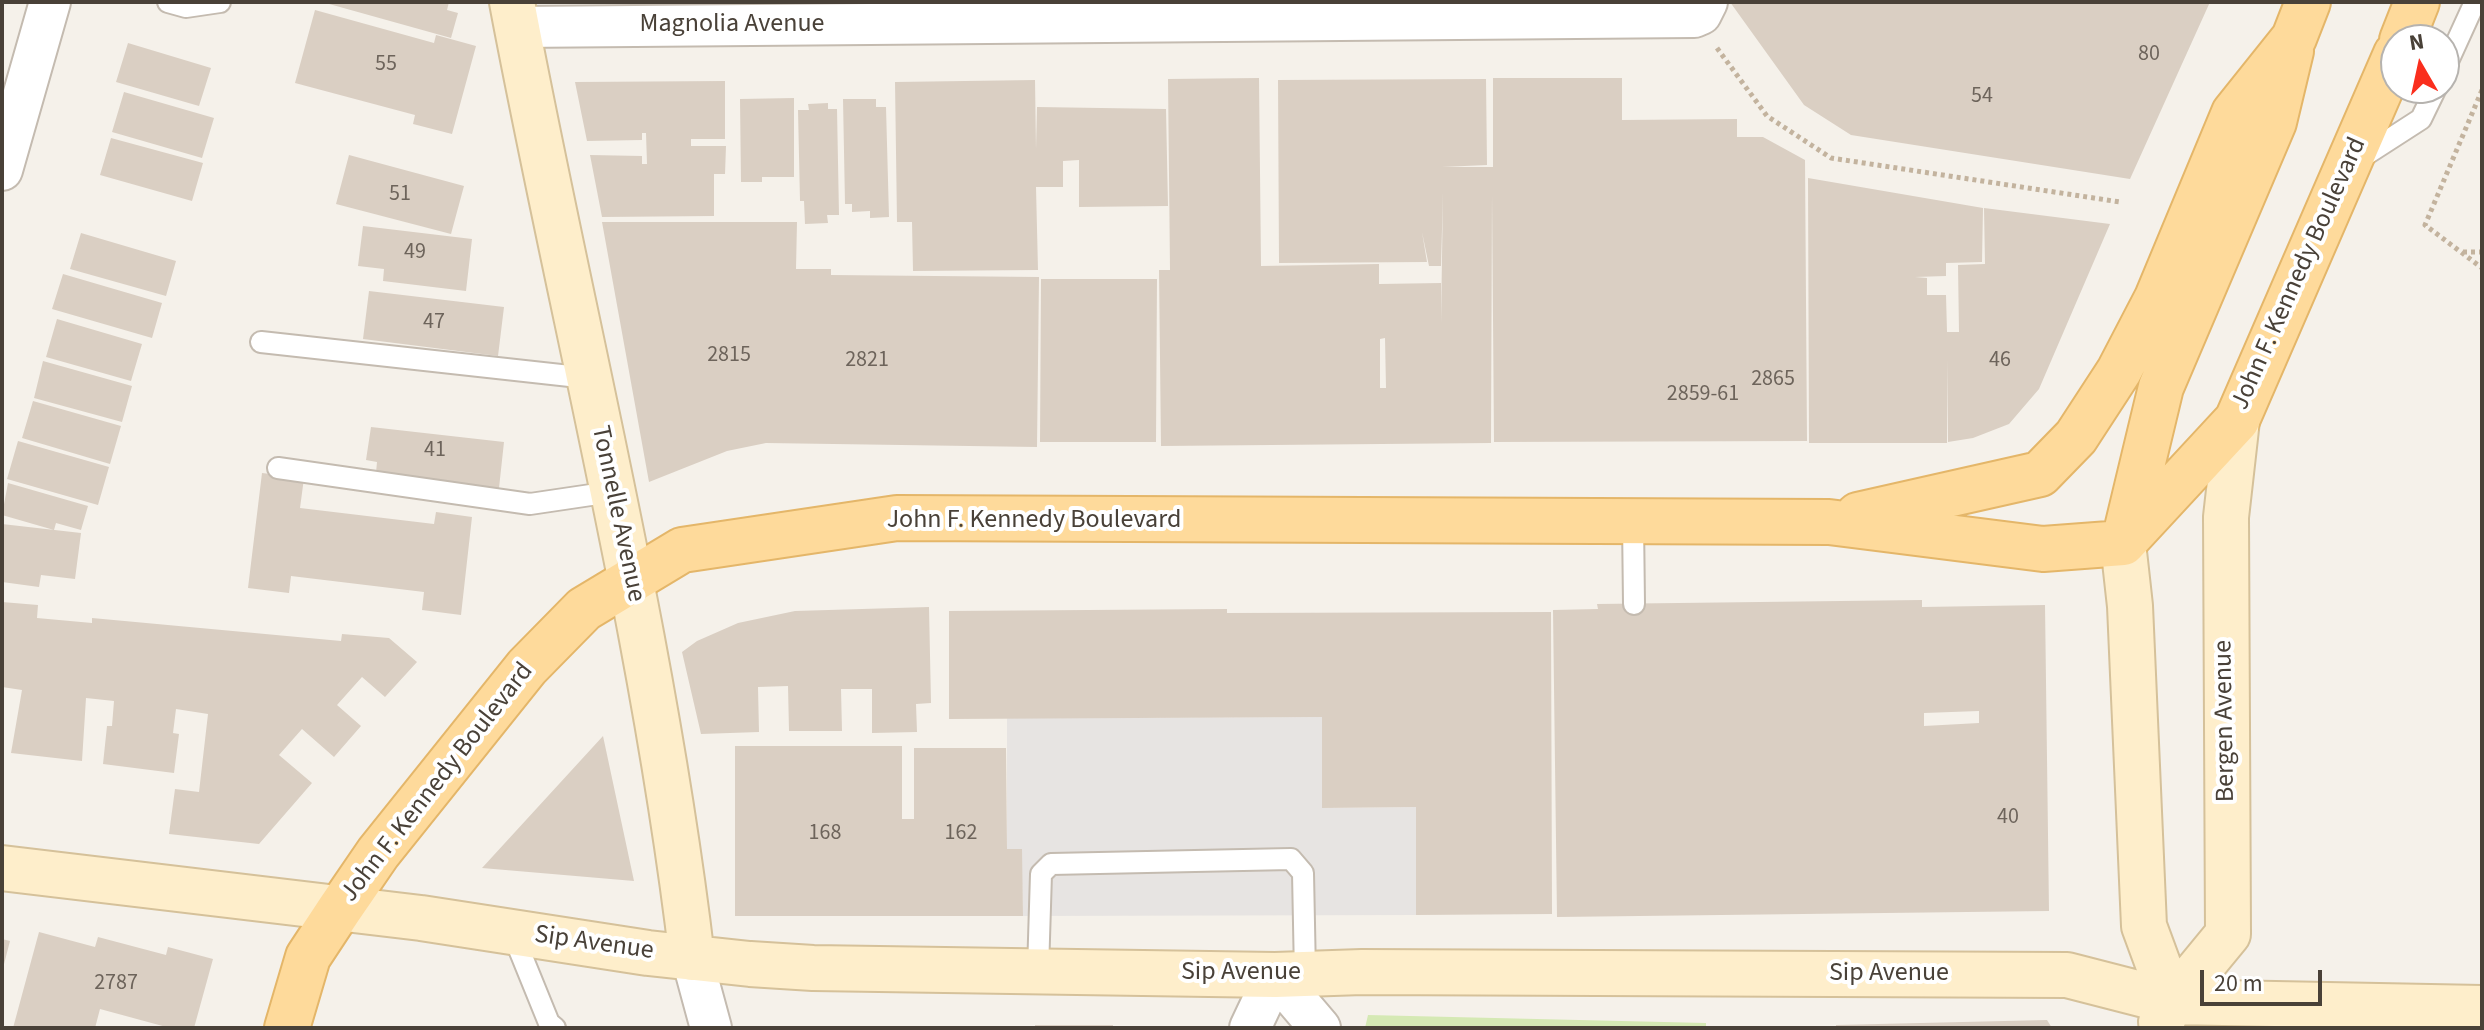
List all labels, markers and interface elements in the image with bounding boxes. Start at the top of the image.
street label: Magnolia Avenue [640,9,824,41]
north arrow [2380,24,2460,104]
text: N [2407,25,2426,59]
house number: 80 [2138,42,2160,68]
house number: 55 [375,52,397,78]
house number: 54 [1971,84,1993,110]
street label: John F. Kennedy Boulevard [2226,133,2374,415]
house number: 51 [389,182,411,208]
house number: 49 [404,240,426,266]
house number: 47 [423,310,445,336]
house number: 2815 [707,343,751,369]
house number: 2821 [845,348,889,374]
house number: 46 [1989,348,2011,374]
house number: 2865 [1751,367,1795,393]
house number: 2859-61 [1667,382,1739,408]
street label: Tonnelle Avenue [583,423,651,605]
house number: 41 [424,438,446,464]
street label: John F. Kennedy Boulevard [887,505,1181,537]
street label: Bergen Avenue [2209,640,2243,802]
street label: John F. Kennedy Boulevard [335,657,541,909]
house number: 40 [1997,805,2019,831]
house number: 168 [809,821,841,847]
house number: 162 [945,821,977,847]
street label: Sip Avenue [532,920,656,968]
scale bar [2204,954,2326,1004]
street label: Sip Avenue [1181,957,1301,989]
street label: Sip Avenue [1829,958,1949,990]
text: 20 m [2214,966,2263,1001]
house number: 2787 [94,971,138,997]

